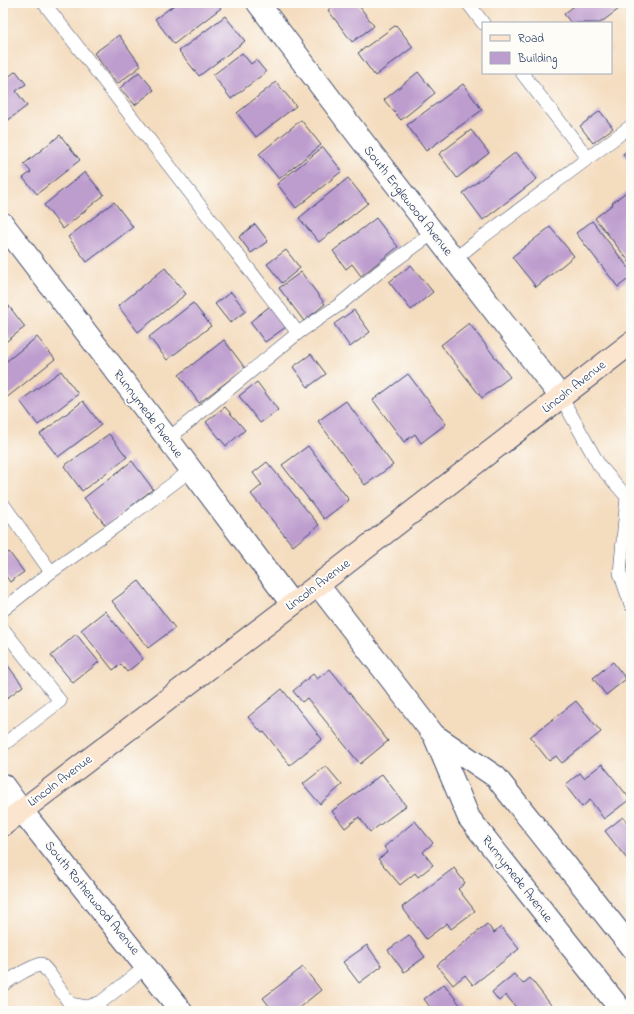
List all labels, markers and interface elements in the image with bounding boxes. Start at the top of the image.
legend [482,22,612,74]
text: Road [518,30,544,48]
text: Building [517,50,557,69]
street label: South Englewood Avenue [358,142,457,261]
street label: Lincoln Avenue [538,356,610,418]
street label: Runnymede Avenue [108,366,188,463]
street label: Lincoln Avenue [282,554,354,616]
street label: Lincoln Avenue [24,750,96,812]
street label: Runnymede Avenue [476,831,557,927]
street label: South Rotherwood Avenue [40,837,144,959]

